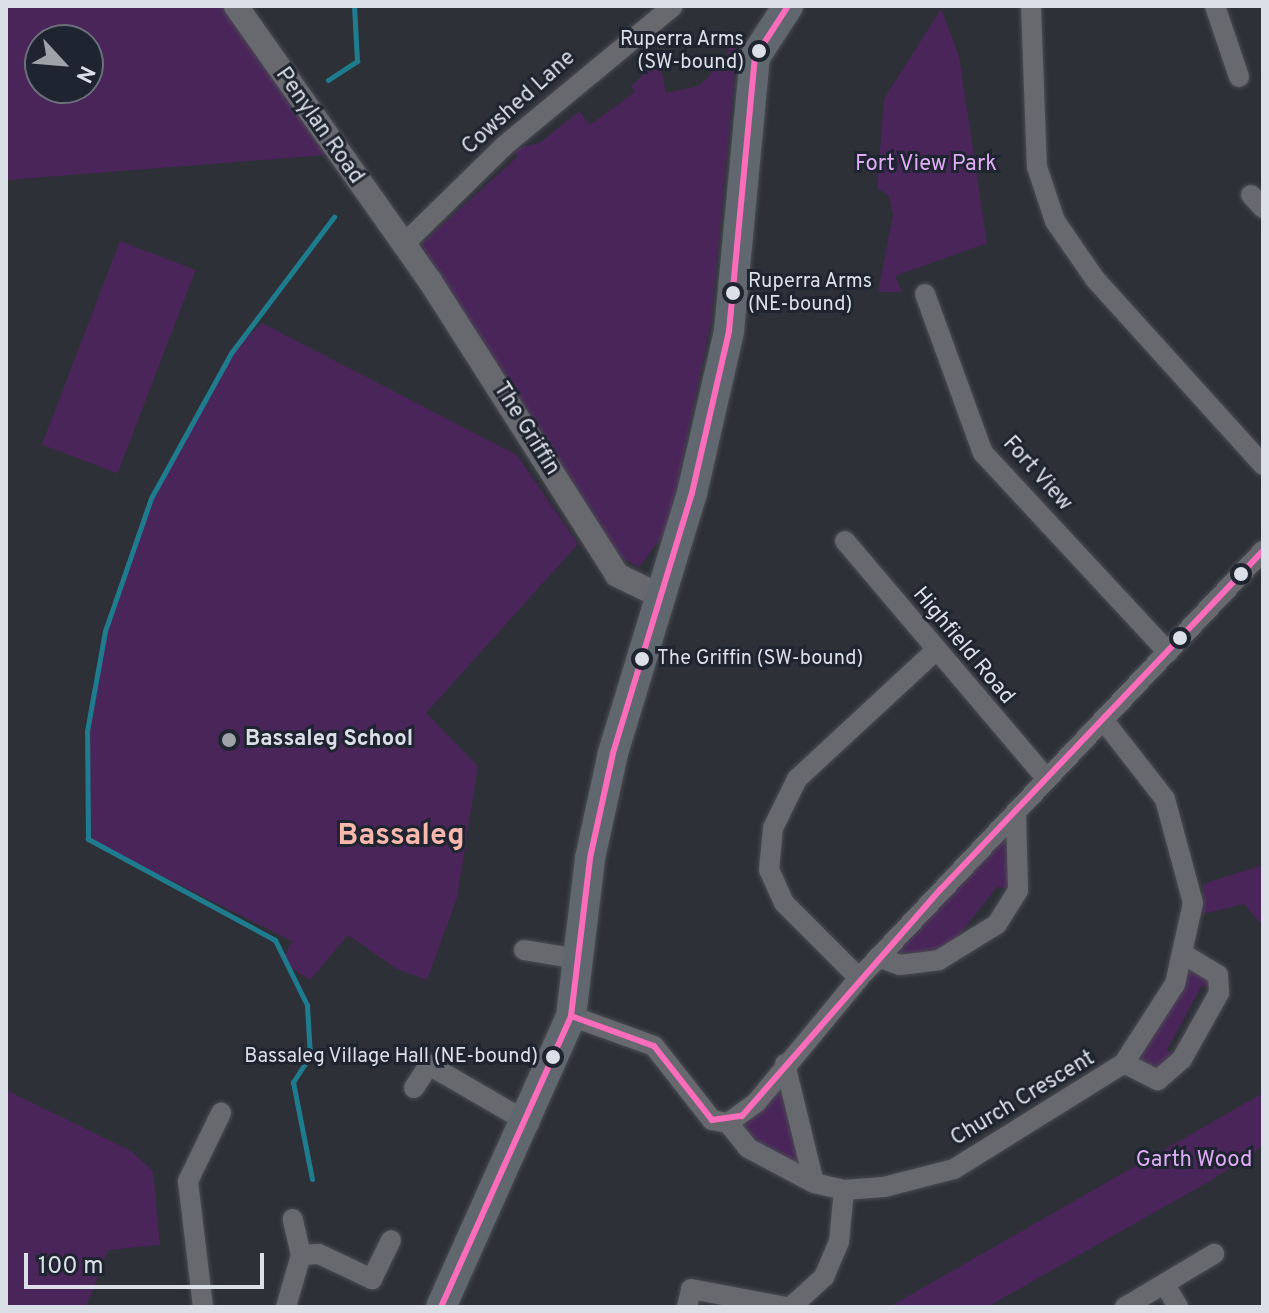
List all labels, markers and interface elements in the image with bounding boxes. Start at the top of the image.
north arrow [24,24,104,104]
place label: Ruperra Arms (SW-bound) [619,28,744,75]
marker: Ruperra Arms (SW-bound) [751,43,767,59]
street label: Cowshed Lane [457,45,581,161]
text: N [69,61,100,87]
street label: Penylan Road [269,63,369,189]
park label: Fort View Park [855,152,997,178]
place label: Ruperra Arms (NE-bound) [748,270,873,317]
marker: Ruperra Arms (NE-bound) [725,285,741,301]
street label: The Griffin [487,378,565,480]
street label: Fort View [996,431,1078,517]
unlabelled marker [1233,566,1249,582]
street label: Highfield Road [906,582,1020,710]
unlabelled marker [1172,630,1188,646]
place label: The Griffin (SW-bound) [657,647,863,671]
marker: The Griffin (SW-bound) [634,651,650,667]
place label: Bassaleg School [245,727,413,753]
marker: Bassaleg School [220,731,238,749]
district label: Bassaleg [338,819,464,855]
place label: Bassaleg Village Hall (NE-bound) [243,1045,538,1069]
street label: Church Crescent [946,1046,1100,1152]
marker: Bassaleg Village Hall (NE-bound) [545,1049,561,1065]
park label: Garth Wood [1136,1148,1252,1174]
scale bar [28,1237,268,1287]
text: 100 m [38,1252,104,1282]

